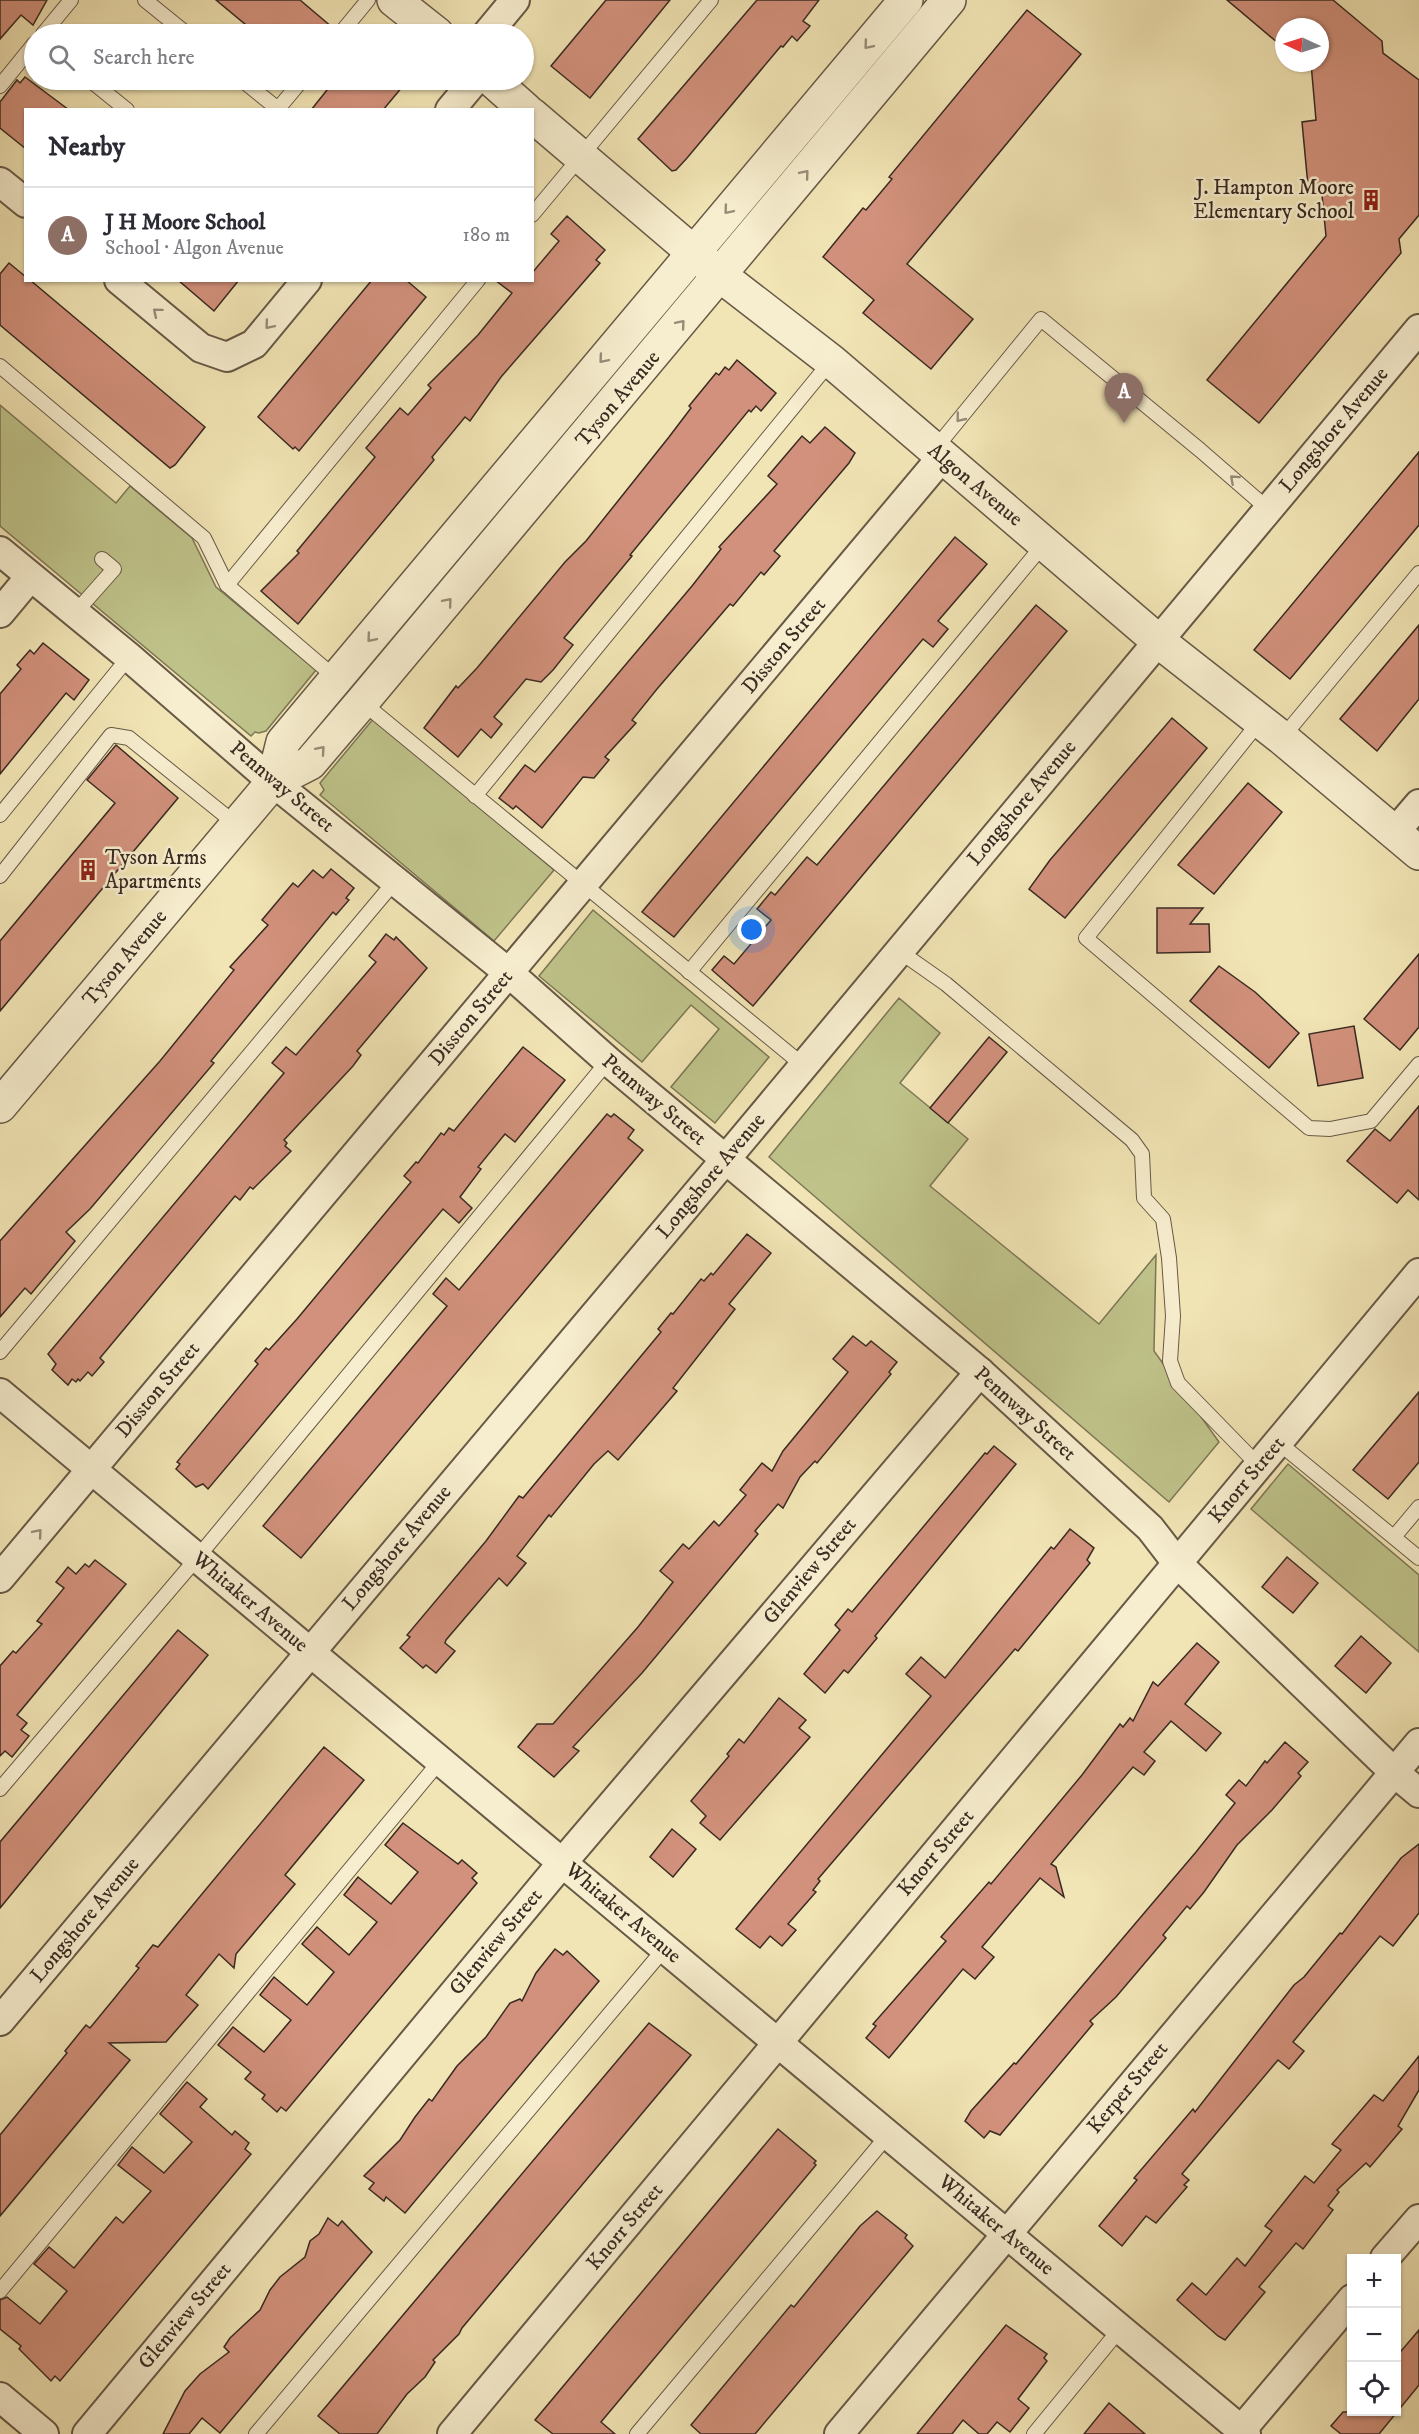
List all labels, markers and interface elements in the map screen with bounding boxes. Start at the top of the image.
north arrow [1275,18,1329,72]
search box [24,24,534,90]
one-way arrow [864,38,875,49]
icon: search [45,41,78,74]
text: Search here [93,44,195,71]
text: Nearby [48,131,125,164]
one-way arrow [798,170,809,181]
place label: J. Hampton Moore Elementary School [1193,175,1355,225]
building icon: J. Hampton Moore Elementary School [1359,188,1383,212]
one-way arrow [725,203,736,214]
text: J H Moore School [105,209,265,236]
text: A [61,223,74,248]
text: 180 m [463,223,510,248]
text: School · Algon Avenue [105,236,284,261]
one-way arrow [153,308,164,319]
one-way arrow [265,318,276,329]
one-way arrow [673,320,684,331]
street label: Tyson Avenue [570,345,666,453]
one-way arrow [600,352,611,363]
street label: Longshore Avenue [1274,362,1394,498]
pin: A [1104,374,1144,423]
one-way arrow [957,411,968,422]
street label: Algon Avenue [922,438,1028,532]
one-way arrow [1230,475,1241,486]
street label: Disston Street [736,593,832,699]
one-way arrow [441,598,452,609]
one-way arrow [367,631,378,642]
street label: Longshore Avenue [962,735,1082,871]
street label: Pennway Street [224,736,340,839]
one-way arrow [314,746,325,757]
place label: Tyson Arms Apartments [105,845,207,895]
building icon: Tyson Arms Apartments [76,858,100,882]
street label: Tyson Avenue [77,904,173,1012]
your location [737,915,766,944]
street label: Disston Street [423,965,519,1071]
street label: Pennway Street [596,1049,712,1152]
street label: Longshore Avenue [651,1108,771,1244]
street label: Disston Street [110,1337,206,1443]
street label: Pennway Street [968,1361,1082,1467]
street label: Knorr Street [1203,1431,1291,1529]
street label: Longshore Avenue [337,1480,457,1616]
street label: Glenview Street [758,1512,862,1630]
one-way arrow [30,1529,41,1540]
street label: Whitaker Avenue [186,1545,314,1658]
street label: Knorr Street [892,1804,980,1902]
street label: Longshore Avenue [25,1852,145,1988]
street label: Whitaker Avenue [559,1856,687,1969]
street label: Glenview Street [444,1883,548,2001]
street label: Kerper Street [1082,2036,1174,2139]
street label: Whitaker Avenue [932,2168,1060,2281]
street label: Knorr Street [581,2178,669,2276]
map controls [1347,2254,1401,2416]
button: + [1347,2254,1401,2308]
street label: Glenview Street [133,2257,237,2375]
button: − [1347,2308,1401,2362]
button: locate [1347,2362,1401,2416]

